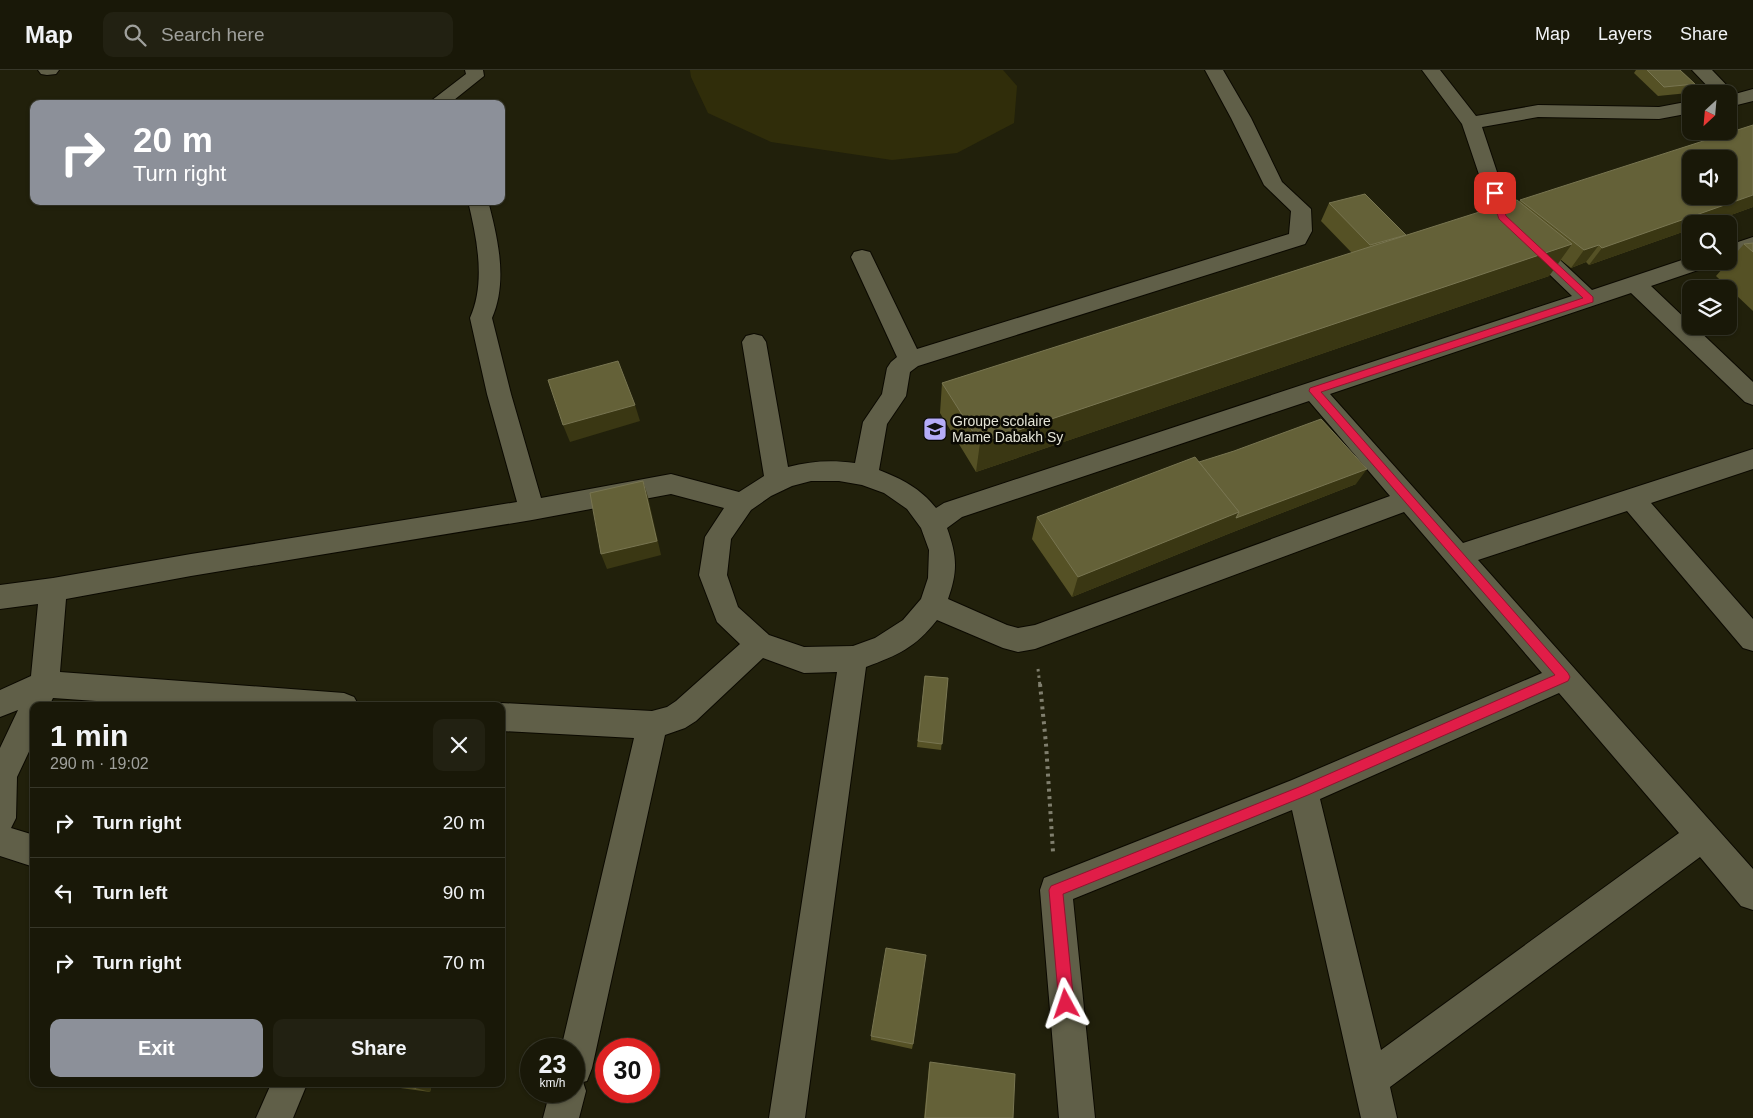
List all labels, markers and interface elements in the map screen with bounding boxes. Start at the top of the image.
search box [103,12,453,57]
text: Map [25,21,73,48]
icon: search [121,21,149,49]
text: Search here [161,24,265,45]
text: Map [1535,24,1570,44]
text: Layers [1598,24,1652,44]
text: Share [1680,24,1728,44]
north arrow [1682,85,1738,140]
map controls [1682,85,1737,335]
icon: right [50,120,115,185]
text: 20 m [133,120,213,159]
button: sound [1682,150,1737,205]
text: Turn right [133,161,226,186]
pin [1474,172,1516,214]
icon: arrive [1481,179,1509,207]
button: search [1682,215,1737,270]
button: layers [1682,280,1737,335]
place label: Groupe scolaire Mame Dabakh Sy [952,413,1063,445]
school or university icon: Groupe scolaire Mame Dabakh Sy [922,416,948,442]
text: 1 min [50,719,128,752]
button: close [433,719,485,771]
text: 290 m · 19:02 [50,755,149,772]
icon: right [50,809,78,837]
text: Turn right [93,812,181,833]
text: 20 m [443,812,485,833]
icon: left [50,879,78,907]
text: Turn left [93,882,168,903]
text: 90 m [443,882,485,903]
icon: right [50,949,78,977]
text: Turn right [93,952,181,973]
text: 70 m [443,952,485,973]
position arrow [1039,977,1091,1029]
button: Exit [50,1019,263,1077]
button: Share [273,1019,485,1077]
speed limit sign: 30 [595,1038,660,1103]
text: 23 [539,1050,566,1078]
text: km/h [539,1076,566,1090]

